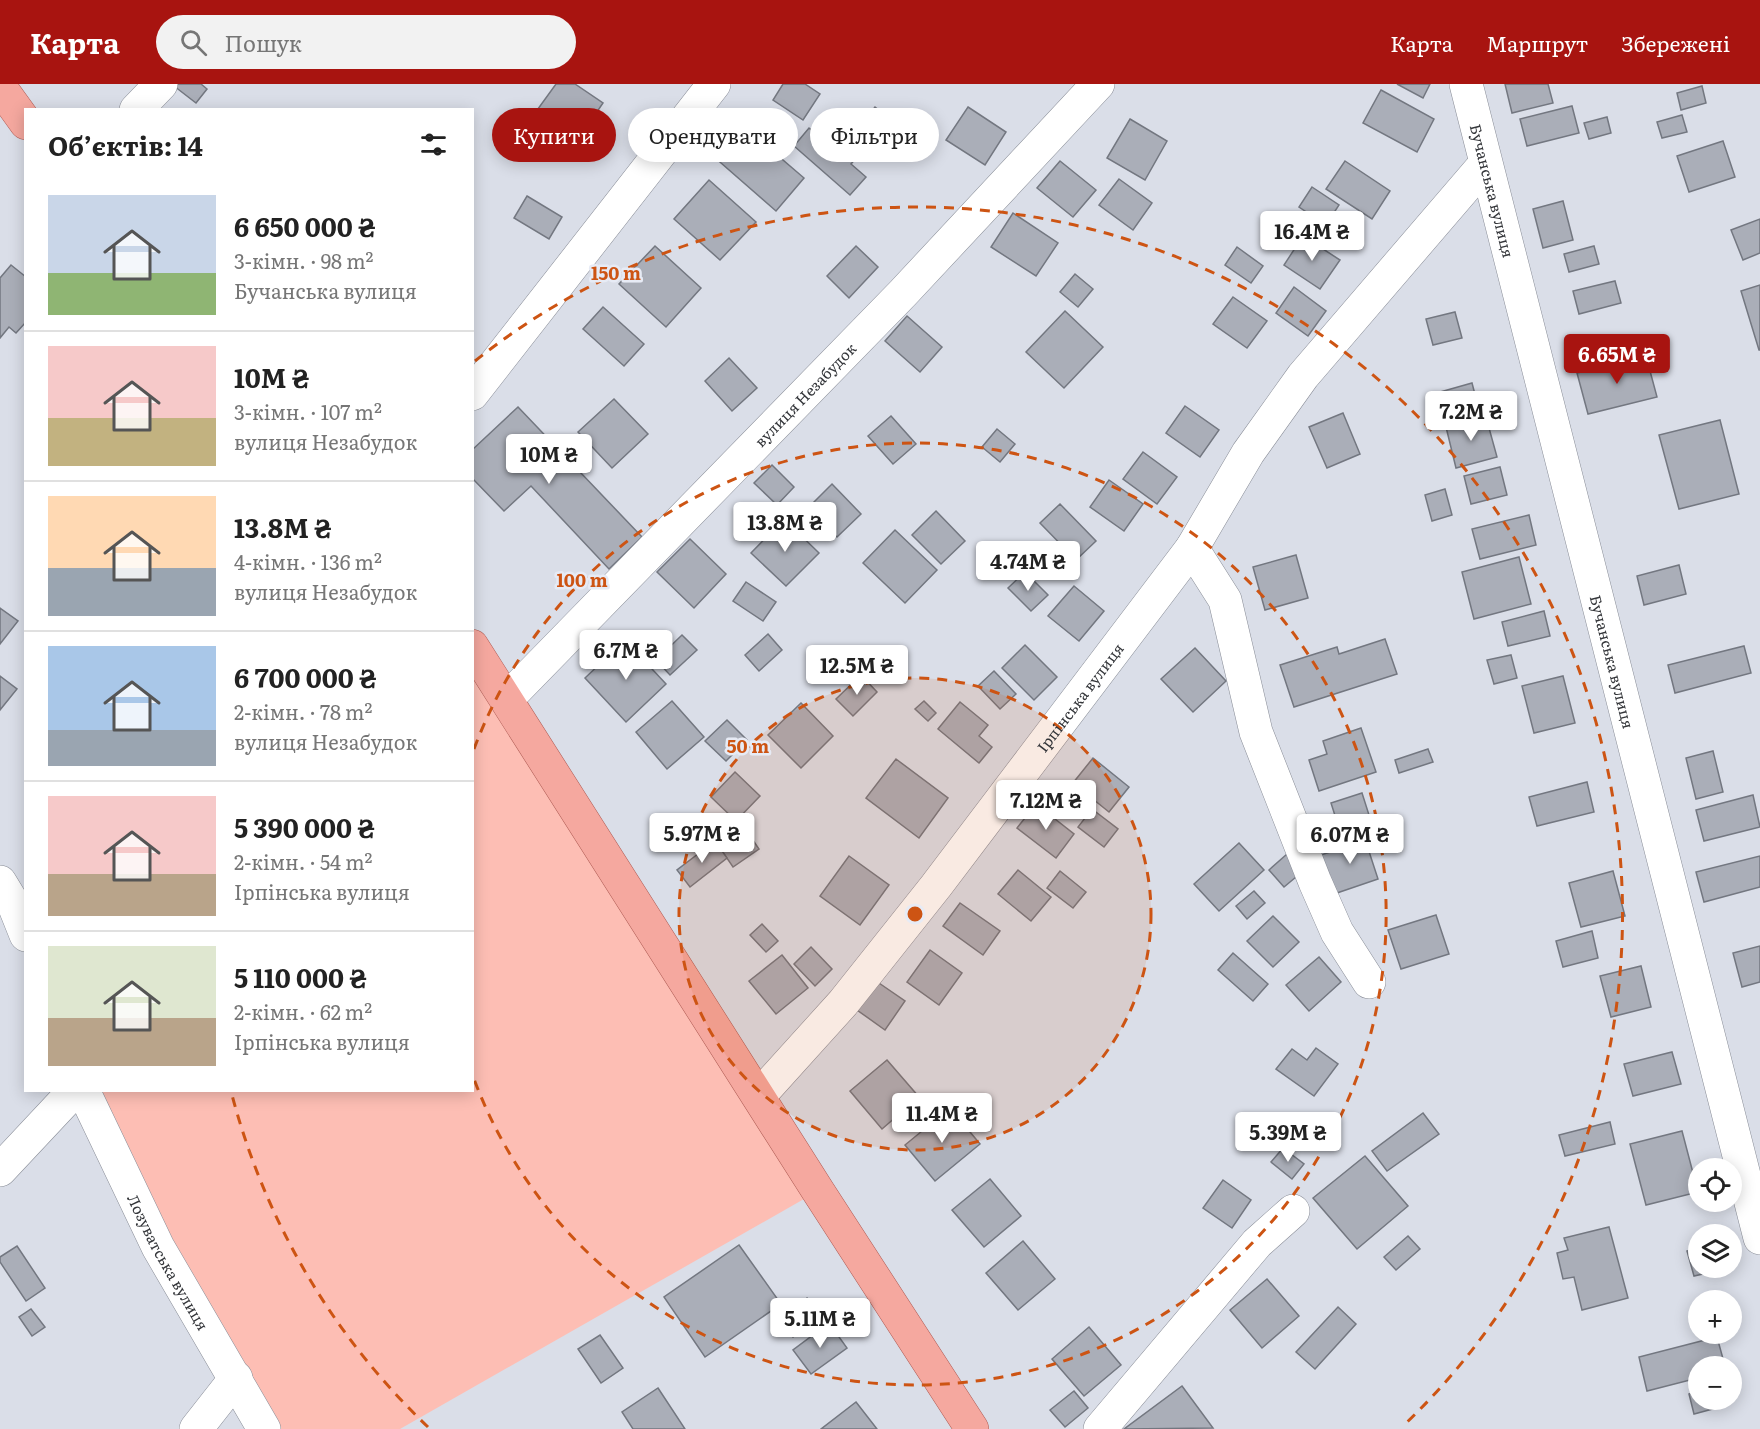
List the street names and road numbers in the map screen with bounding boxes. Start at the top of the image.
street label: Бучанська вулиця [1465,121,1521,260]
street label: вулиця Незабудок [748,337,861,451]
street label: Бучанська вулиця [1585,592,1641,731]
street label: Ірпінська вулиця [1030,637,1128,756]
street label: Лозуватська вулиця [123,1190,215,1334]

